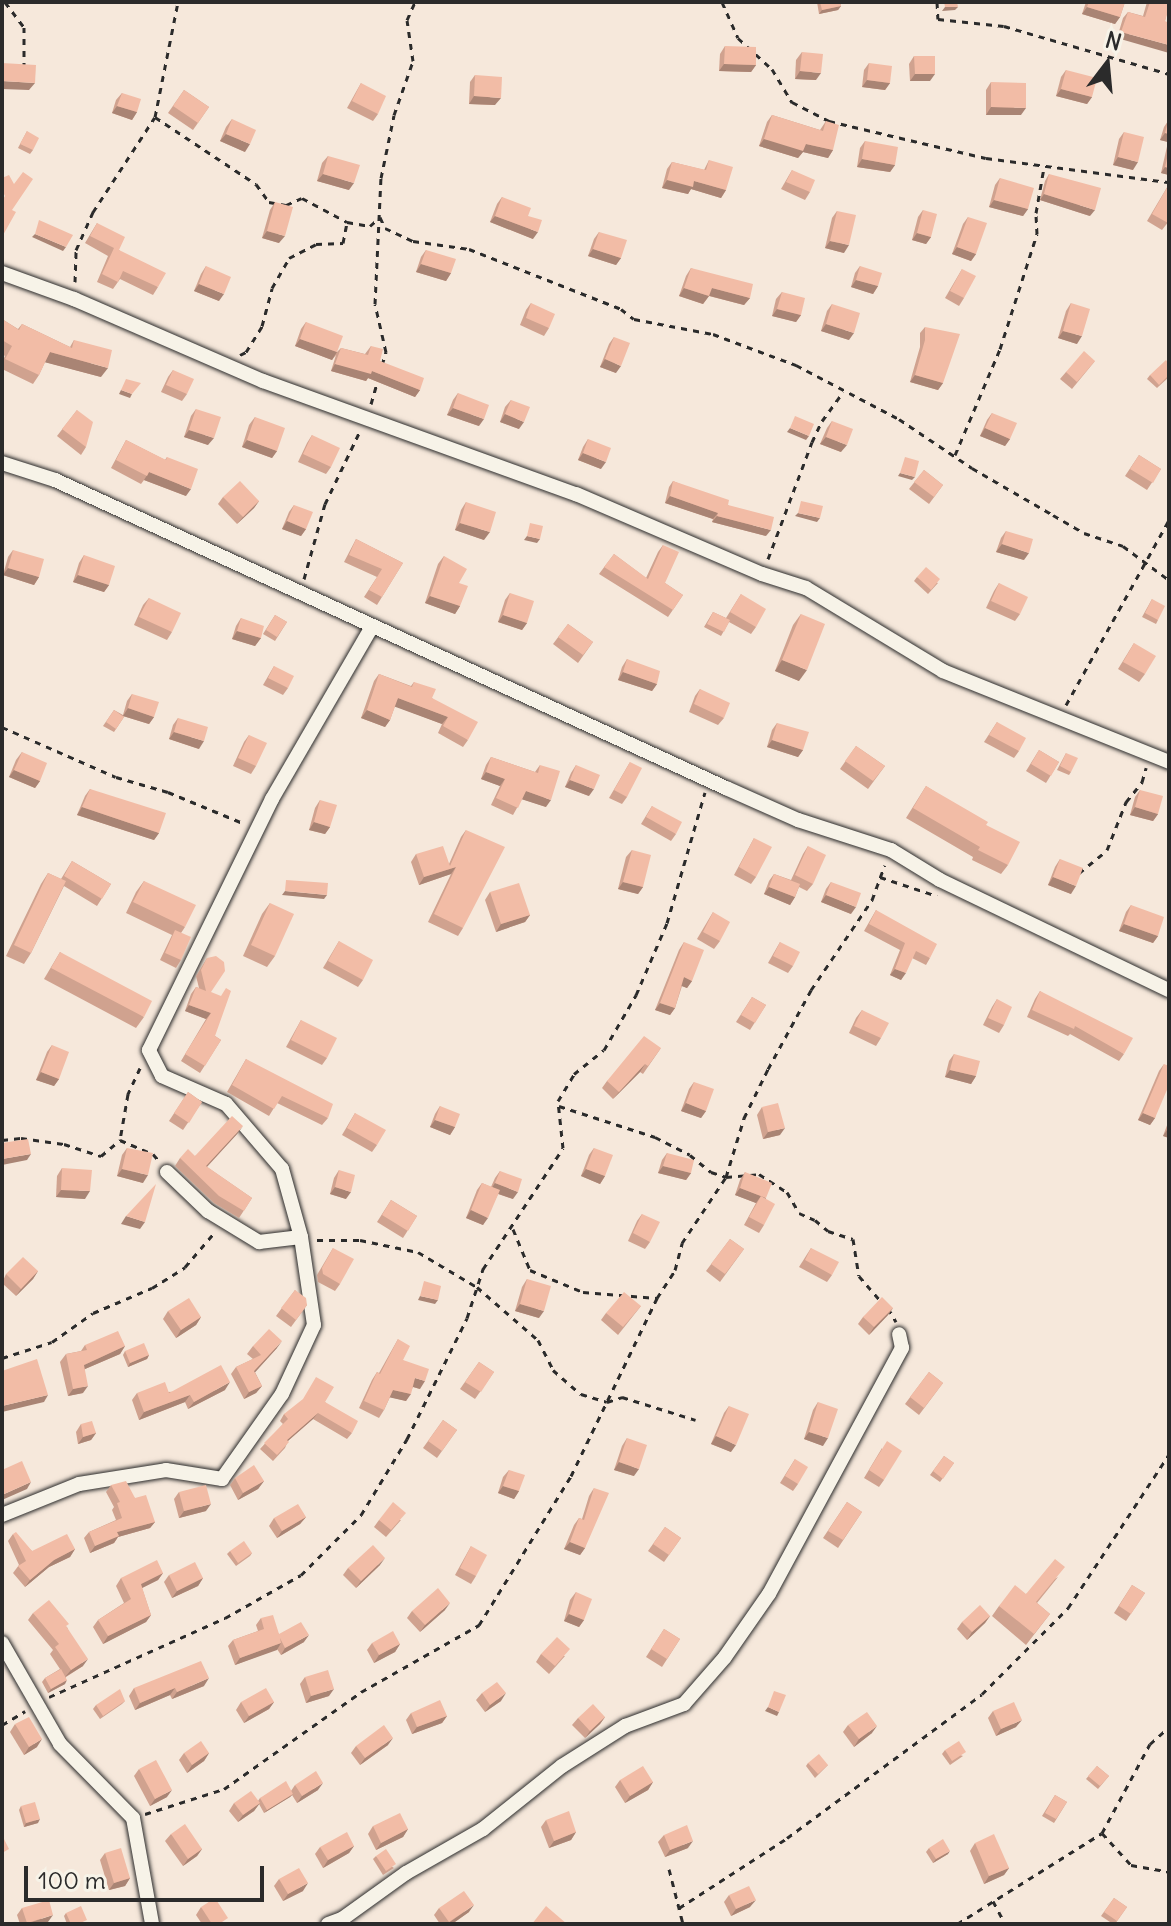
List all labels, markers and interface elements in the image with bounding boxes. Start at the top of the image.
north arrow [1067,24,1147,104]
text: N [1102,25,1125,56]
scale bar [28,1850,268,1900]
text: 100 m [38,1865,106,1895]

